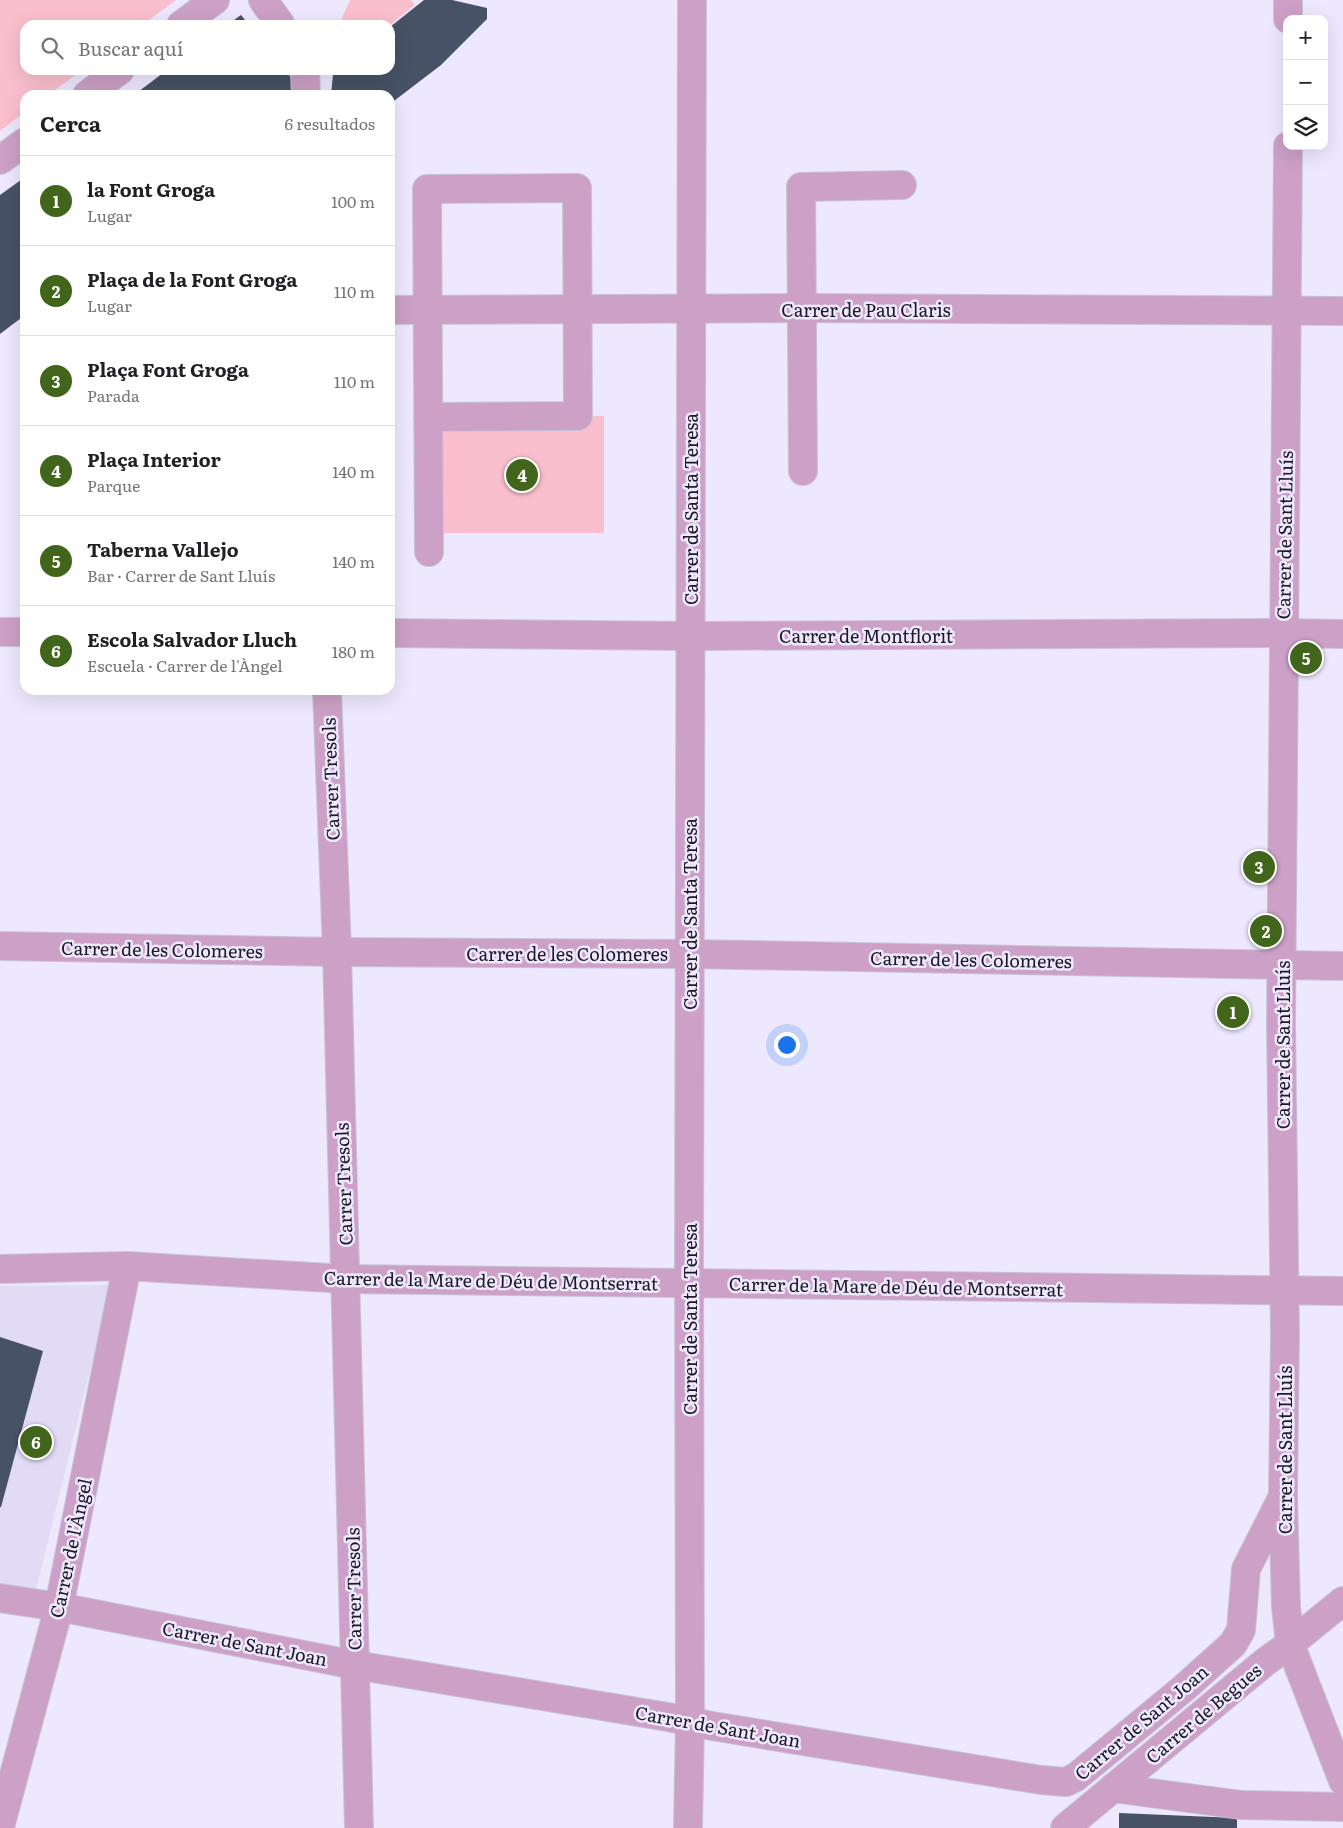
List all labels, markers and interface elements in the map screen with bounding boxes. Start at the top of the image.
map controls [1283,15,1328,150]
button: + [1283,15,1328,60]
search box [20,20,395,75]
icon: search [38,34,66,62]
text: Buscar aquí [78,34,183,62]
button: − [1283,60,1328,105]
button: layers [1283,105,1328,150]
text: Cerca [40,107,101,138]
text: 6 resultados [284,111,375,135]
text: la Font Groga [87,175,215,203]
text: 1 [53,189,59,213]
text: 100 m [331,189,375,213]
text: Lugar [87,203,132,227]
text: Plaça de la Font Groga [87,265,298,293]
text: 2 [52,279,60,303]
text: 110 m [334,279,375,303]
text: Lugar [87,293,132,317]
street label: Carrer de Pau Claris [781,296,951,323]
text: Plaça Font Groga [87,355,249,383]
text: 3 [52,369,60,393]
text: 110 m [334,369,375,393]
text: Parada [87,383,140,407]
street label: Carrer de Santa Teresa [677,413,704,605]
text: Plaça Interior [87,445,221,473]
street label: Carrer de Sant Lluís [1269,450,1299,620]
pin: 4 [506,456,538,494]
text: 4 [51,459,61,483]
text: 140 m [332,459,375,483]
text: Parque [87,473,140,497]
text: Taberna Vallejo [87,535,239,563]
text: 5 [52,549,60,573]
text: 140 m [332,549,375,573]
text: Bar · Carrer de Sant Lluís [87,563,275,587]
street label: Carrer de Montflorit [779,622,954,649]
text: Escola Salvador Lluch [87,625,297,653]
text: 6 [51,639,61,663]
text: 180 m [332,639,375,663]
pin: 5 [1290,639,1322,677]
text: Escuela · Carrer de l'Àngel [87,653,283,677]
street label: Carrer Tresols [314,717,346,841]
street label: Carrer de Santa Teresa [676,818,703,1010]
pin: 3 [1243,848,1275,886]
pin: 2 [1250,912,1282,950]
street label: Carrer de les Colomeres [61,934,263,964]
street label: Carrer de les Colomeres [466,940,668,967]
street label: Carrer de les Colomeres [870,944,1072,974]
street label: Carrer de Sant Lluís [1269,961,1296,1129]
pin: 1 [1217,993,1249,1031]
your location [774,1032,800,1058]
street label: Carrer Tresols [327,1122,359,1246]
street label: Carrer de Santa Teresa [676,1223,703,1415]
street label: Carrer de la Mare de Déu de Montserrat [324,1264,659,1296]
street label: Carrer de la Mare de Déu de Montserrat [729,1270,1064,1302]
street label: Carrer de Sant Lluís [1271,1366,1298,1534]
pin: 6 [20,1423,52,1461]
street label: Carrer de l'Àngel [42,1476,98,1620]
street label: Carrer Tresols [338,1527,368,1651]
street label: Carrer de Sant Joan [160,1614,330,1672]
street label: Carrer de Begues [1139,1656,1267,1770]
street label: Carrer de Sant Joan [1068,1658,1214,1786]
street label: Carrer de Sant Joan [633,1698,803,1754]

